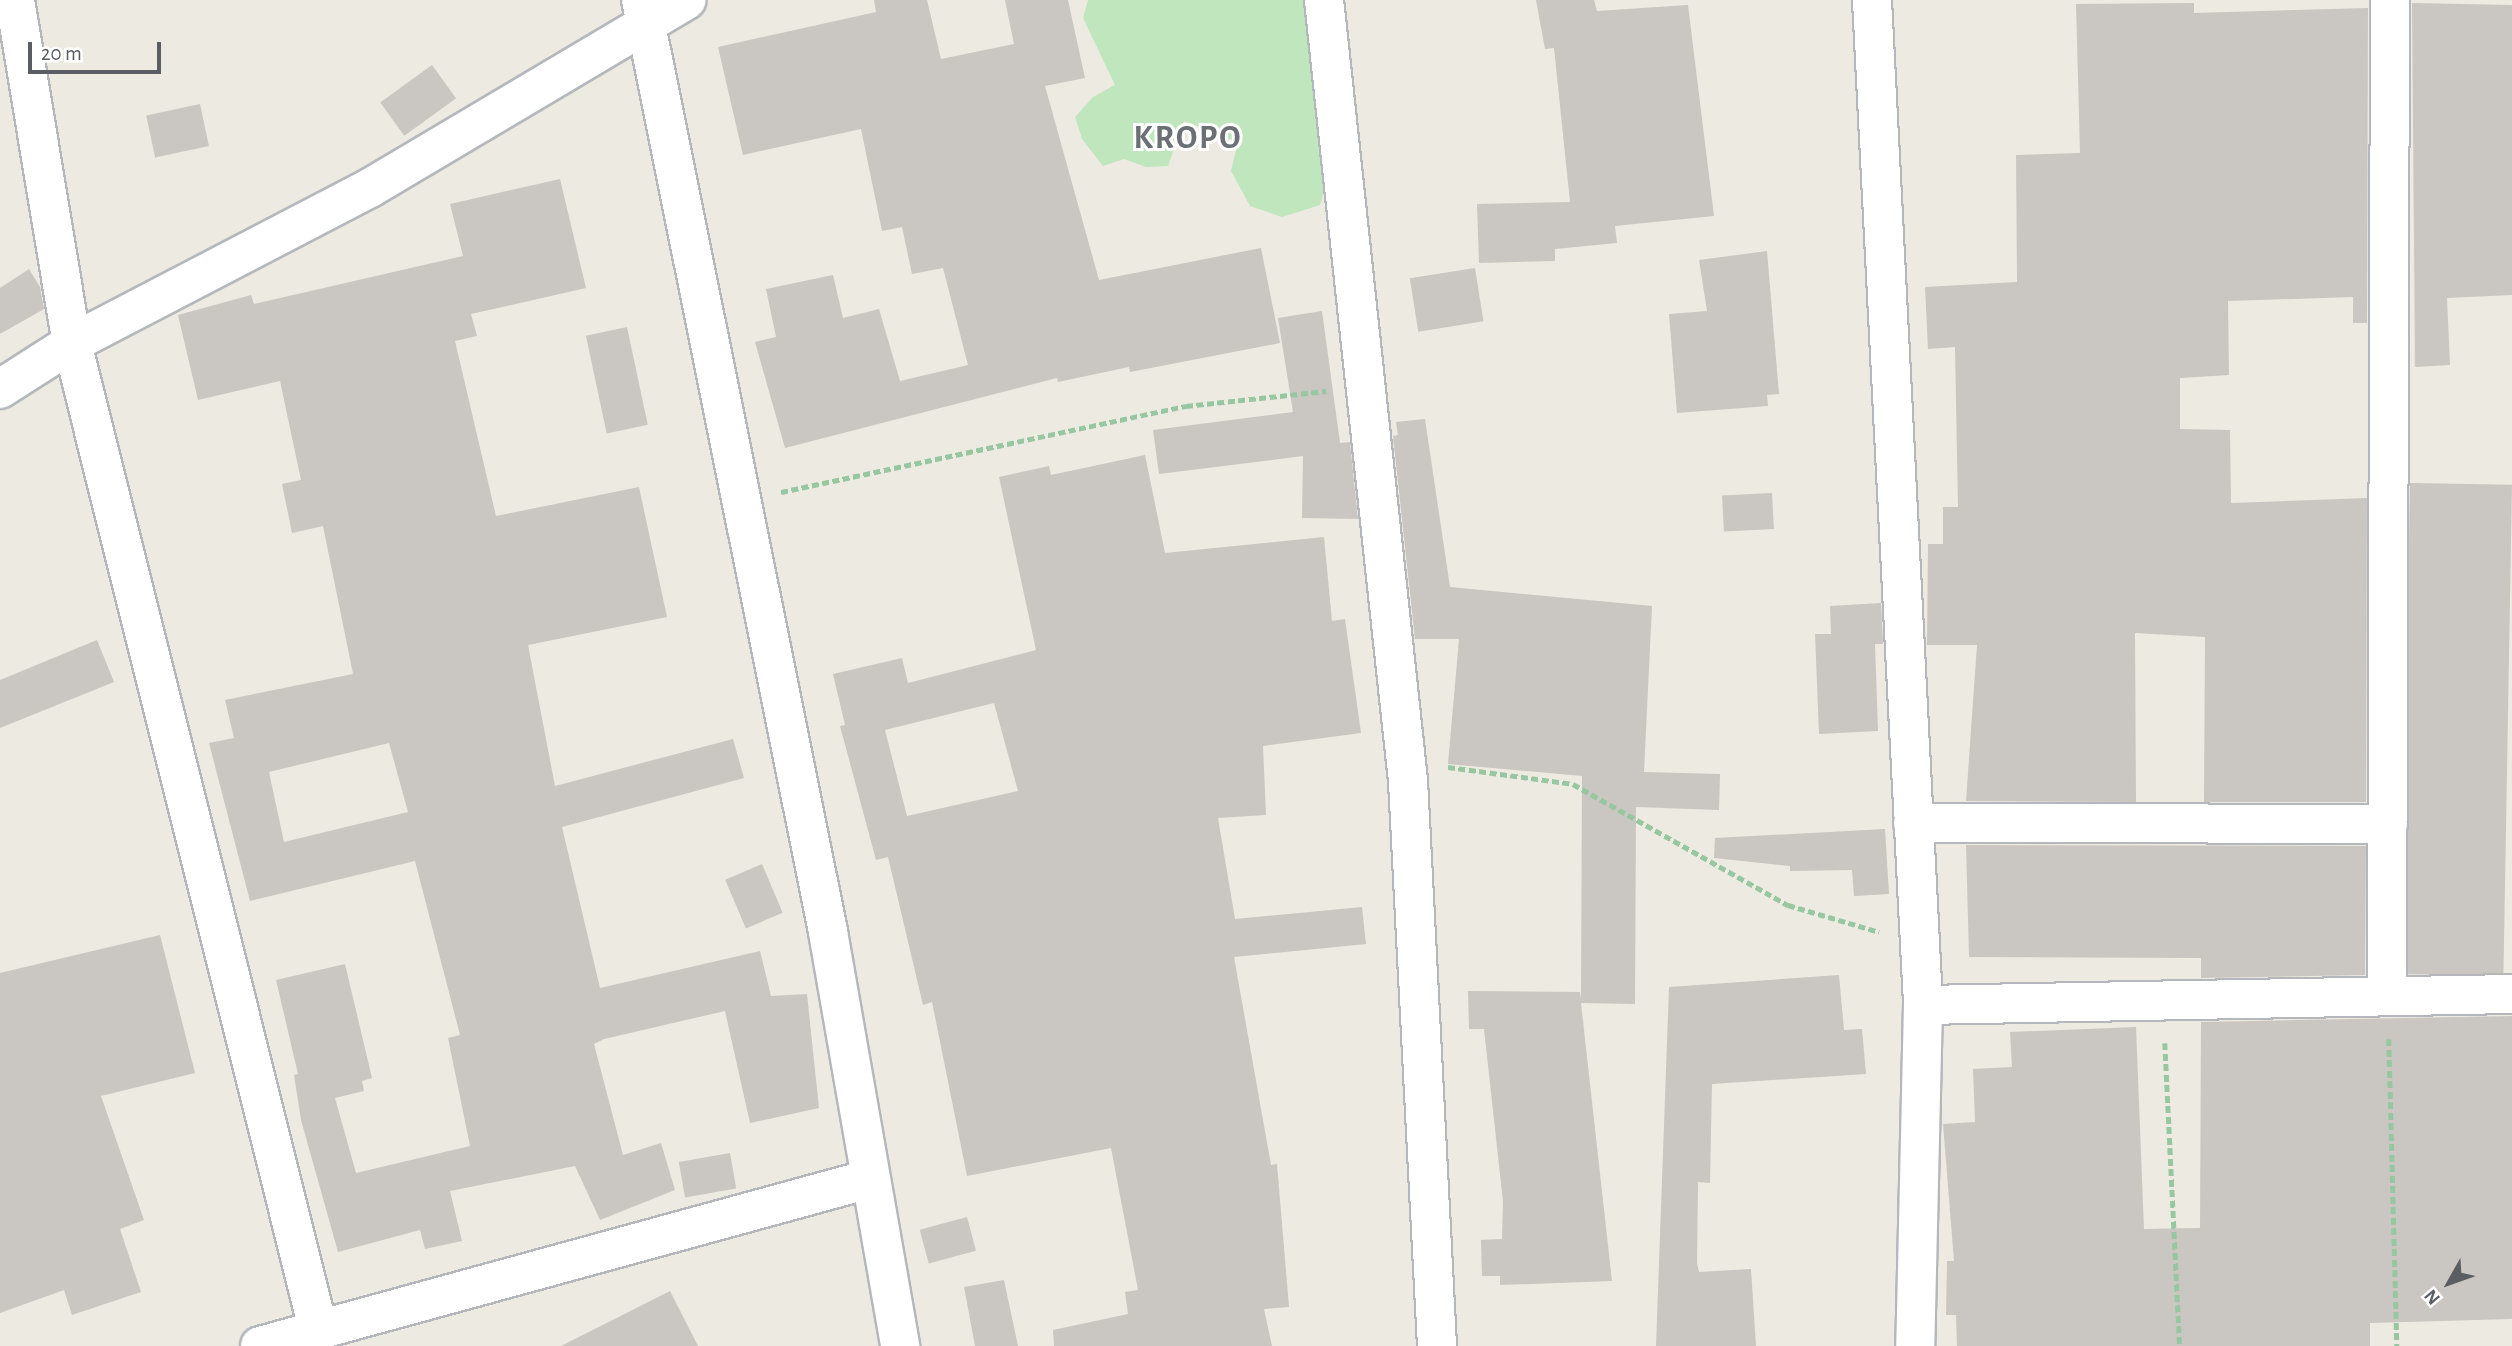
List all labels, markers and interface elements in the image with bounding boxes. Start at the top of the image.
scale bar [32,28,164,72]
text: 20 m [41,43,82,64]
district label: KROPO [1134,119,1242,159]
north arrow [2414,1248,2484,1318]
text: N [2421,1286,2444,1308]

